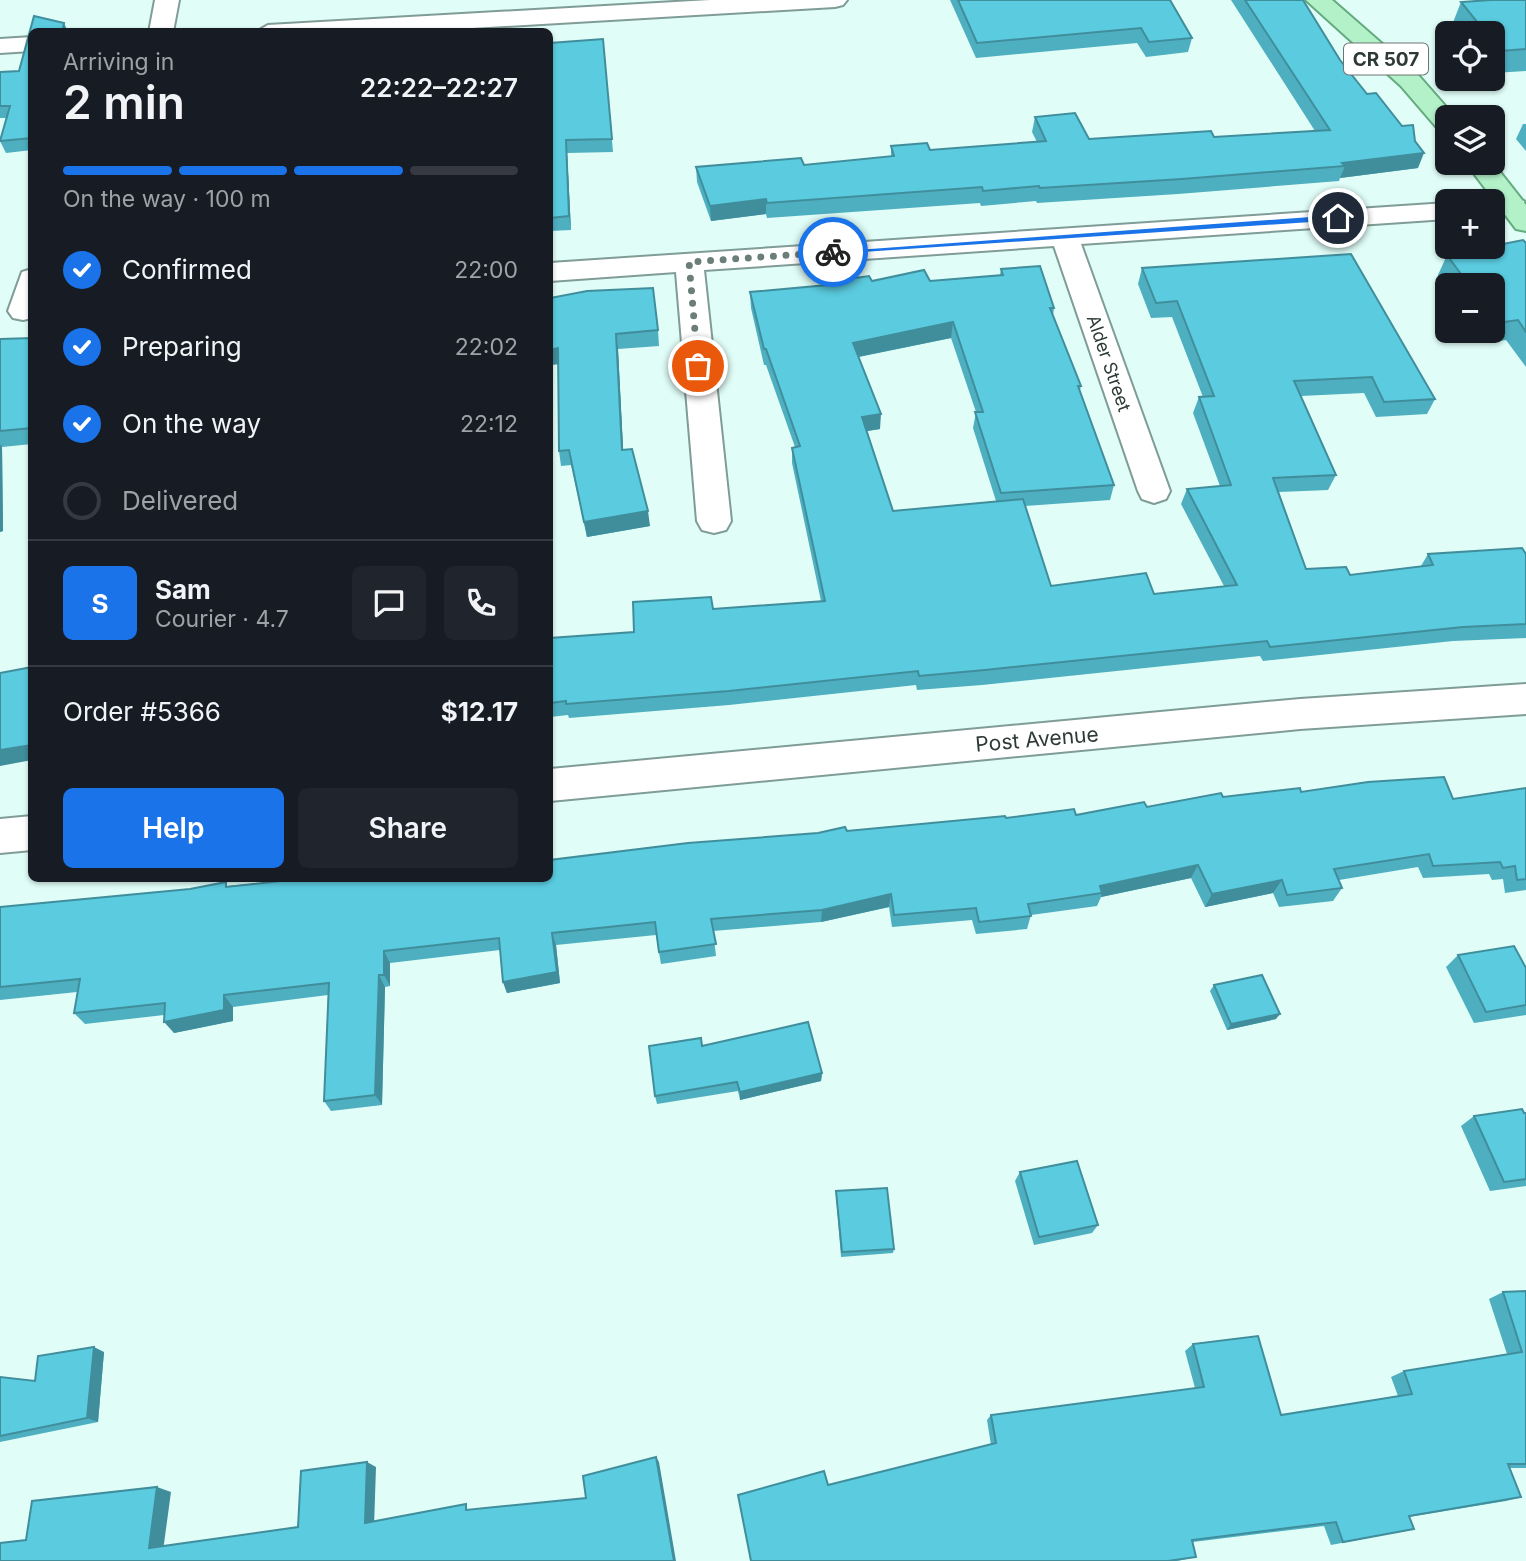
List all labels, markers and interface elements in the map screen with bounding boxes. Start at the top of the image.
map controls [1435,21,1505,343]
button: locate [1435,21,1505,91]
road number: CR 507 [1344,44,1428,74]
text: Arriving in [63,48,174,76]
text: 22:22–22:27 [360,72,518,103]
text: 2 min [63,74,185,130]
button: layers [1435,105,1505,175]
text: On the way · 100 m [63,185,271,213]
pin [1308,188,1368,248]
button: + [1435,189,1505,259]
icon: home [1319,199,1357,237]
courier [798,217,868,287]
icon: bike [814,233,852,271]
icon: check [63,251,101,289]
text: Confirmed [122,254,252,285]
text: 22:00 [454,256,518,284]
button: − [1435,273,1505,343]
street label: Alder Street [1083,312,1135,414]
icon: check [63,328,101,366]
text: Preparing [122,331,242,362]
text: 22:02 [455,333,518,361]
pin [668,336,728,396]
icon: bag [679,347,717,385]
icon: check [63,405,101,443]
text: On the way [122,408,261,439]
text: 22:12 [460,410,518,438]
text: Delivered [122,485,238,516]
button: chat [352,566,426,640]
button: phone [444,566,518,640]
text: Sam [155,574,211,605]
text: S [91,588,109,619]
text: Courier · 4.7 [155,605,289,633]
text: Order #5366 [63,696,221,727]
text: $12.17 [441,696,518,727]
street label: Post Avenue [974,721,1100,757]
button: Help [63,788,284,868]
button: Share [298,788,518,868]

